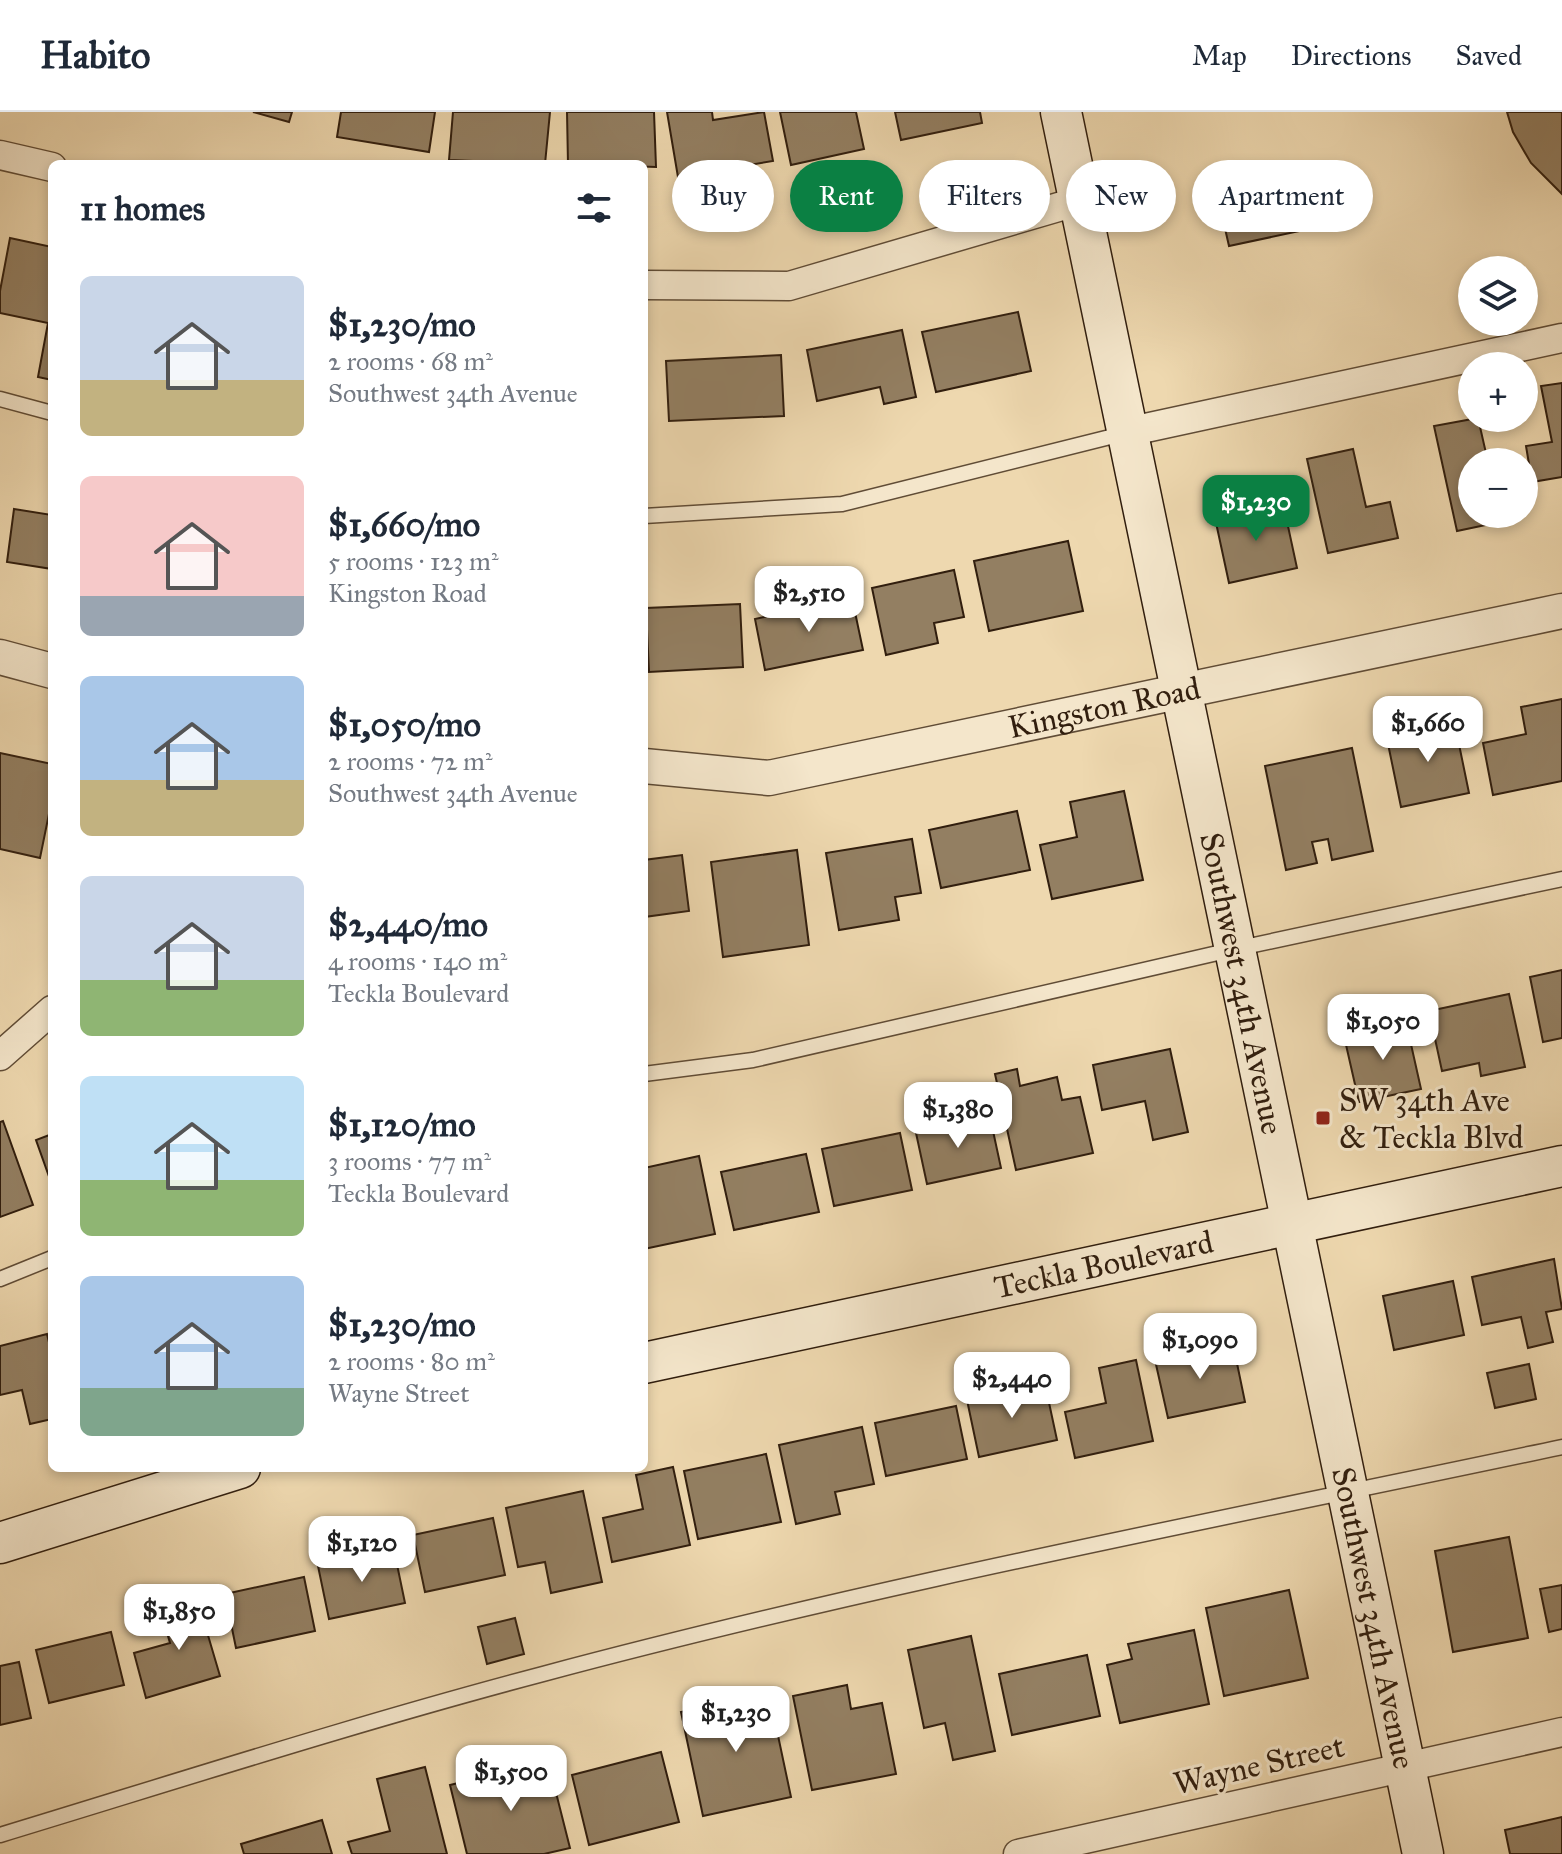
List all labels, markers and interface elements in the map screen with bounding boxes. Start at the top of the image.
text: Habito [40,32,150,78]
text: Map [1192,38,1247,73]
text: Directions [1291,38,1412,73]
text: Saved [1456,38,1522,73]
chip: Buy [672,160,774,232]
chip: Rent [790,160,903,232]
chip: Filters [919,160,1050,232]
chip: New [1066,160,1176,232]
chip: Apartment [1192,160,1373,232]
icon: filters [572,186,616,230]
text: 11 homes [80,188,205,229]
map controls [1458,256,1538,528]
button: layers [1458,256,1538,336]
text: $1,230/mo [328,304,476,345]
icon: home [144,308,240,404]
text: 2 rooms · 68 m² [328,345,493,377]
button: + [1458,352,1538,432]
text: Southwest 34th Avenue [328,377,578,409]
button: − [1458,448,1538,528]
pin: $1,230 [1191,475,1321,543]
text: $1,230 [1221,485,1291,517]
text: $1,660/mo [328,504,480,545]
icon: home [144,508,240,604]
text: 5 rooms · 123 m² [328,545,499,577]
pin: $2,510 [744,566,874,634]
text: $2,510 [773,576,845,608]
text: Kingston Road [328,577,487,609]
street label: Kingston Road [1004,668,1204,747]
pin: $1,660 [1363,696,1493,764]
text: $1,050/mo [328,704,481,745]
text: $1,660 [1391,706,1465,738]
icon: home [144,708,240,804]
text: 2 rooms · 72 m² [328,745,492,777]
text: Southwest 34th Avenue [328,777,578,809]
street label: Southwest 34th Avenue [1192,829,1292,1138]
text: $2,440/mo [328,904,488,945]
icon: home [144,908,240,1004]
text: 4 rooms · 140 m² [328,945,507,977]
text: Teckla Boulevard [328,977,509,1009]
pin: $1,050 [1318,994,1448,1062]
text: $1,050 [1346,1004,1420,1036]
place label: SW 34th Ave & Teckla Blvd [1339,1081,1524,1157]
pin: $1,380 [893,1082,1023,1150]
text: $1,380 [922,1092,994,1124]
text: $1,120/mo [328,1104,476,1145]
icon: home [144,1108,240,1204]
marker: SW 34th Ave & Teckla Blvd [1314,1109,1332,1127]
text: 3 rooms · 77 m² [328,1145,491,1177]
text: Teckla Boulevard [328,1177,509,1209]
street label: Teckla Boulevard [990,1222,1217,1307]
text: $1,230/mo [328,1304,476,1345]
icon: home [144,1308,240,1404]
pin: $1,090 [1135,1313,1265,1381]
text: $1,090 [1162,1323,1238,1355]
text: 2 rooms · 80 m² [328,1345,495,1377]
pin: $2,440 [947,1352,1077,1420]
text: $2,440 [972,1362,1052,1394]
text: Wayne Street [328,1377,469,1409]
street label: Southwest 34th Avenue [1324,1463,1424,1772]
pin: $1,120 [297,1516,427,1584]
text: $1,120 [327,1526,397,1558]
pin: $1,850 [114,1584,244,1652]
text: $1,850 [142,1594,216,1626]
pin: $1,230 [671,1686,801,1754]
text: $1,230 [701,1696,771,1728]
street label: Wayne Street [1170,1726,1348,1804]
pin: $1,500 [446,1745,576,1813]
text: $1,500 [474,1755,548,1787]

